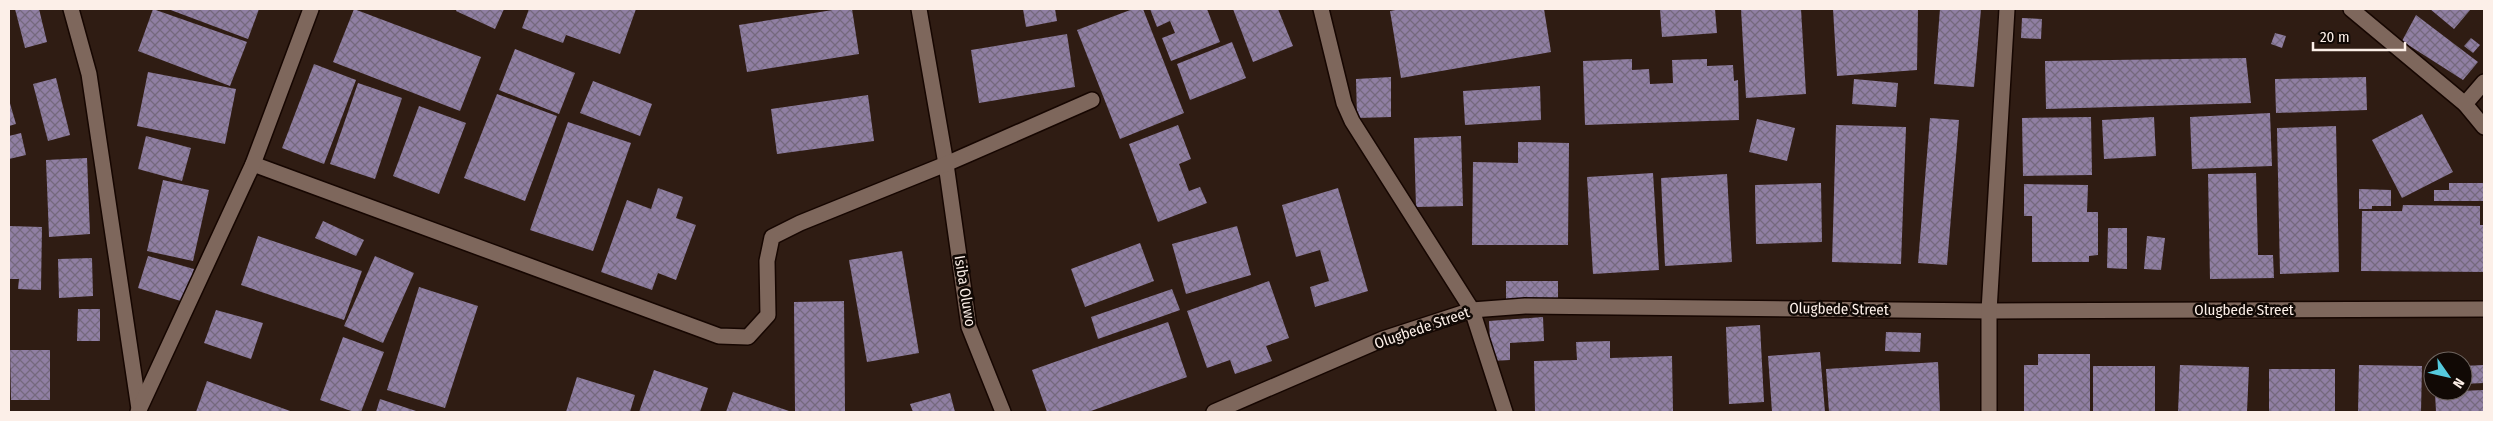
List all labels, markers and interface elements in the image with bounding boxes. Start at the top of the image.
scale bar [2313,20,2406,52]
text: 20 m [2320,28,2350,46]
street label: Isiba Oluwo [950,254,980,328]
street label: Olugbede Street [1789,299,1889,319]
street label: Olugbede Street [2194,301,2294,319]
street label: Olugbede Street [1372,303,1472,353]
north arrow [2423,351,2473,401]
text: N [2449,375,2468,391]

